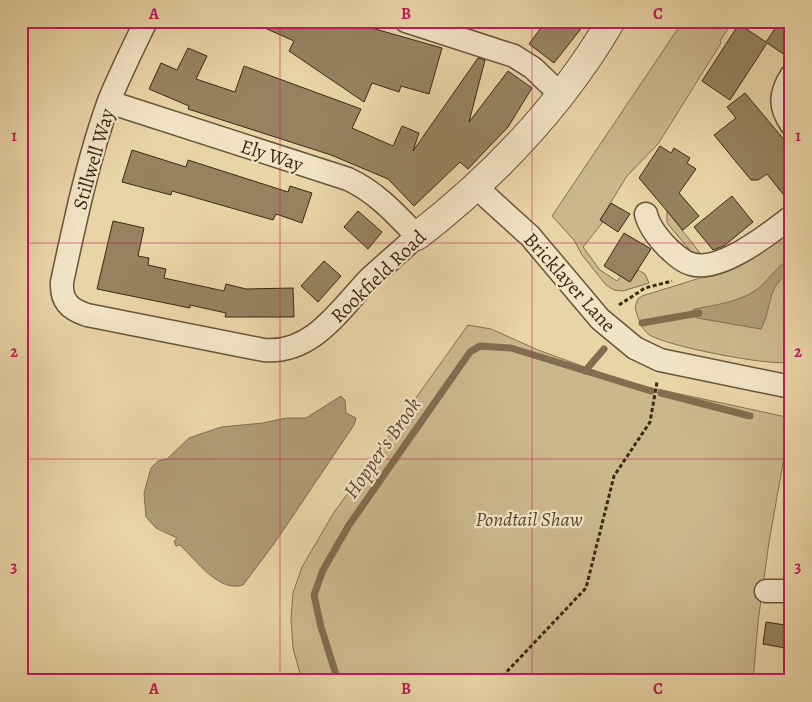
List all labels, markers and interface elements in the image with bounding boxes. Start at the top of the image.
text: A [148,3,160,25]
text: B [401,3,411,25]
text: C [653,3,663,25]
street label: Stillwell Way [66,104,121,213]
text: 1 [11,125,17,147]
text: 1 [795,125,801,147]
street label: Ely Way [237,133,308,179]
street label: Rookfield Road [325,224,432,329]
street label: Bricklayer Lane [517,227,622,338]
text: 2 [10,341,18,363]
text: 2 [794,341,802,363]
water label: Hopper's Brook [337,392,427,504]
park label: Pondtail Shaw [475,506,583,533]
text: 3 [11,556,18,578]
text: 3 [795,556,802,578]
text: A [148,678,160,700]
text: B [401,678,411,700]
text: C [653,678,663,700]

